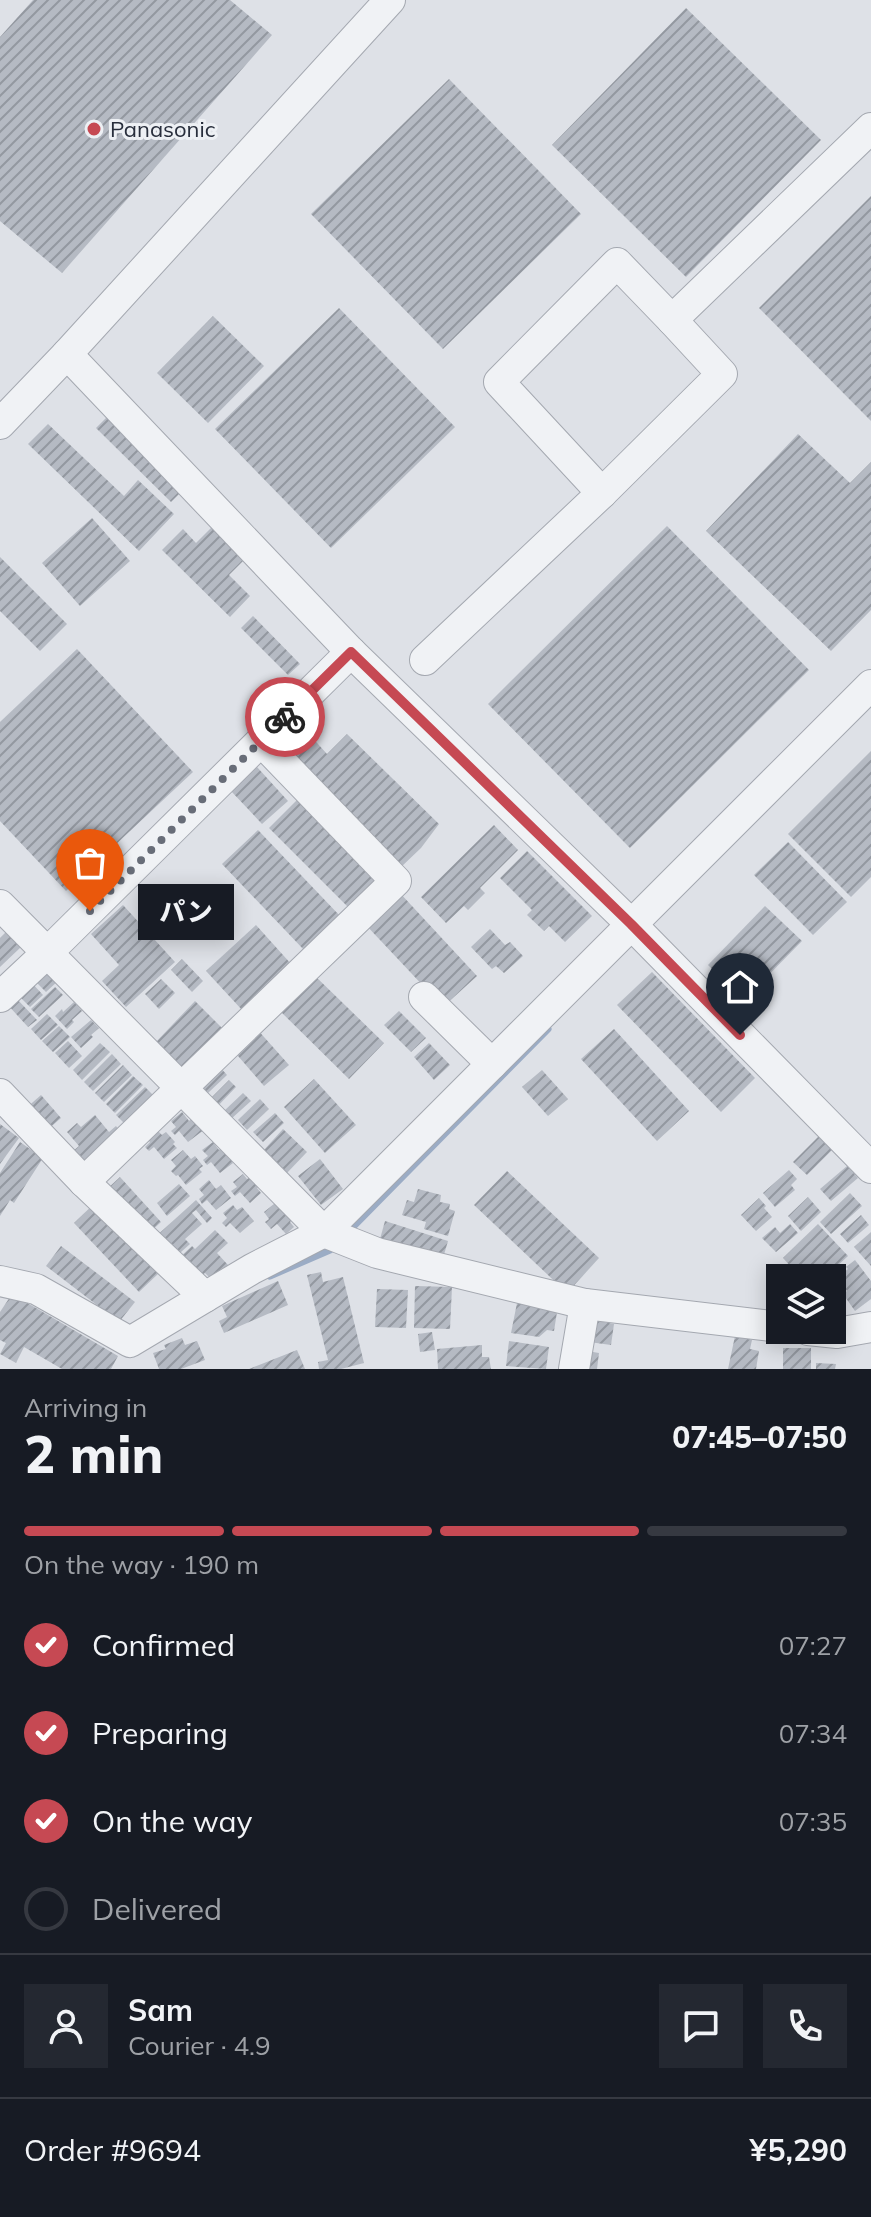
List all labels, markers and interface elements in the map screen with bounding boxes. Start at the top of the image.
place label: Panasonic [110,115,216,143]
marker: Panasonic [85,120,103,138]
courier [245,677,325,757]
icon: bike [263,695,307,739]
pin [56,829,124,911]
icon: bag [68,841,112,885]
callout: パン [138,883,234,939]
text: パン [159,895,213,928]
pin [706,953,774,1035]
icon: home [718,965,762,1009]
map controls [766,1264,846,1344]
button: layers [766,1264,846,1344]
text: Arriving in [24,1391,147,1424]
text: 07:45–07:50 [672,1418,847,1456]
text: 2 min [24,1421,163,1486]
text: On the way · 190 m [24,1548,259,1581]
icon: check [24,1623,68,1667]
text: Confirmed [92,1626,235,1664]
text: 07:27 [779,1629,847,1662]
icon: check [24,1711,68,1755]
text: Preparing [92,1714,228,1752]
text: 07:34 [779,1717,847,1750]
icon: check [24,1799,68,1843]
text: On the way [92,1802,252,1840]
text: 07:35 [779,1805,847,1838]
text: Delivered [92,1890,222,1928]
button: person [24,1984,108,2068]
button: chat [659,1984,743,2068]
button: phone [763,1984,847,2068]
text: Sam [128,1991,193,2029]
text: Courier · 4.9 [128,2029,271,2062]
text: Order #9694 [24,2131,201,2169]
text: ¥5,290 [750,2131,847,2169]

